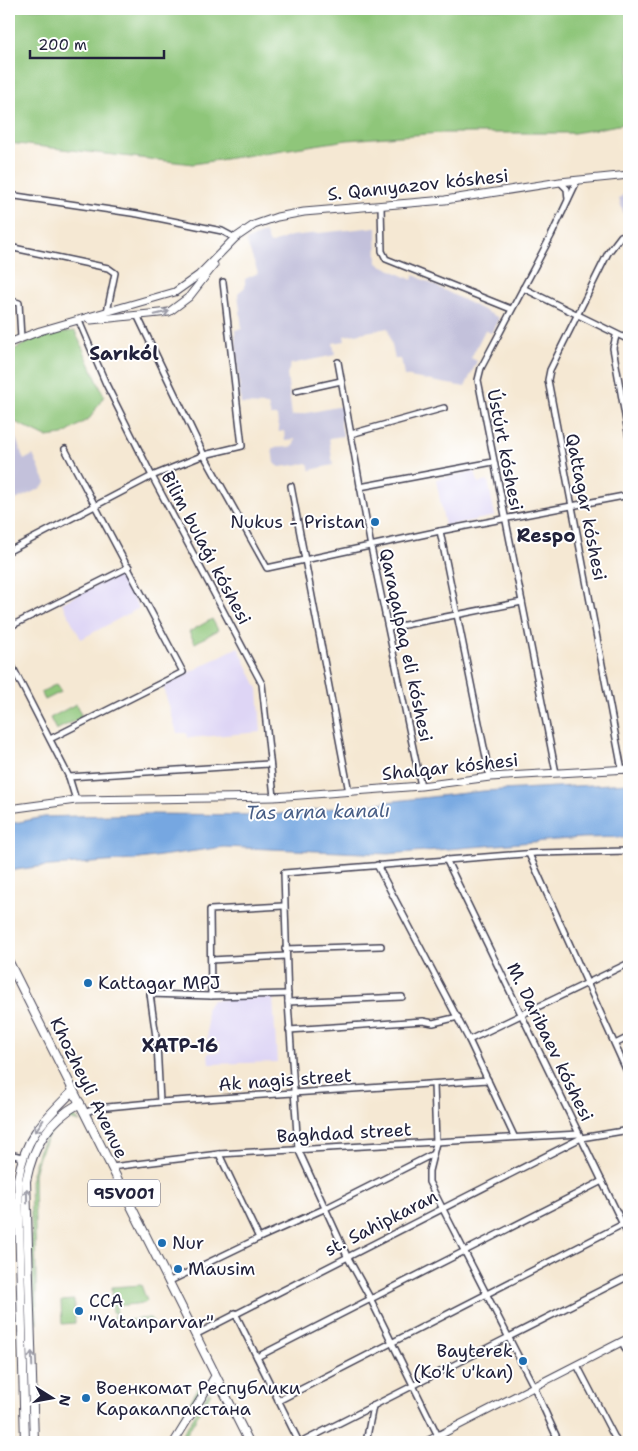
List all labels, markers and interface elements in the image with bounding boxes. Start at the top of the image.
scale bar [30,28,164,60]
text: 200 m [38,35,87,55]
street label: S. Qanıyazov kóshesi [326,164,510,206]
one-way arrow [153,308,169,317]
district label: Sarıkól [89,341,159,366]
street label: Ústúrt kóshesi [481,387,529,513]
street label: Qattagar kóshesi [560,431,612,583]
street label: Bilim bulaǵı kóshesi [155,467,257,629]
place label: Nukus - Pristan [230,510,365,534]
marker: Nukus - Pristan [369,516,381,528]
district label: Respo [517,523,575,548]
street label: Qaraqalpaq eli kóshesi [374,546,438,744]
street label: Shalqar kóshesi [381,748,519,786]
water label: Tas arna kanalı [246,798,390,825]
street label: M. Daribaev kóshesi [501,959,599,1125]
place label: Kattagar MPJ [98,971,220,995]
marker: Kattagar MPJ [82,977,94,989]
street label: Khozheyli Avenue [44,1013,134,1163]
district label: XATP-16 [142,1033,218,1058]
street label: Ak nagis street [217,1063,353,1097]
street label: Baghdad street [276,1117,412,1149]
one-way arrow [34,1119,44,1133]
road number: 95V001 [88,1180,160,1206]
street label: st. Sahipkaran [320,1184,442,1262]
one-way arrow [22,1188,32,1204]
place label: Nur [172,1231,204,1255]
marker: Nur [156,1237,168,1249]
place label: Mausim [188,1257,255,1281]
marker: Mausim [172,1263,184,1275]
place label: CCA "Vatanparvar" [89,1289,214,1334]
marker: CCA "Vatanparvar" [73,1305,85,1317]
place label: Bayterek (Ko'k u'kan) [413,1339,513,1384]
one-way arrow [27,1351,37,1367]
marker: Bayterek (Ko'k u'kan) [517,1355,529,1367]
north arrow [28,1374,78,1424]
place label: Военкомат Республики Каракалпакстана [96,1376,301,1421]
marker: Военкомат Республики Каракалпакстана [80,1392,92,1404]
text: N [55,1393,75,1408]

